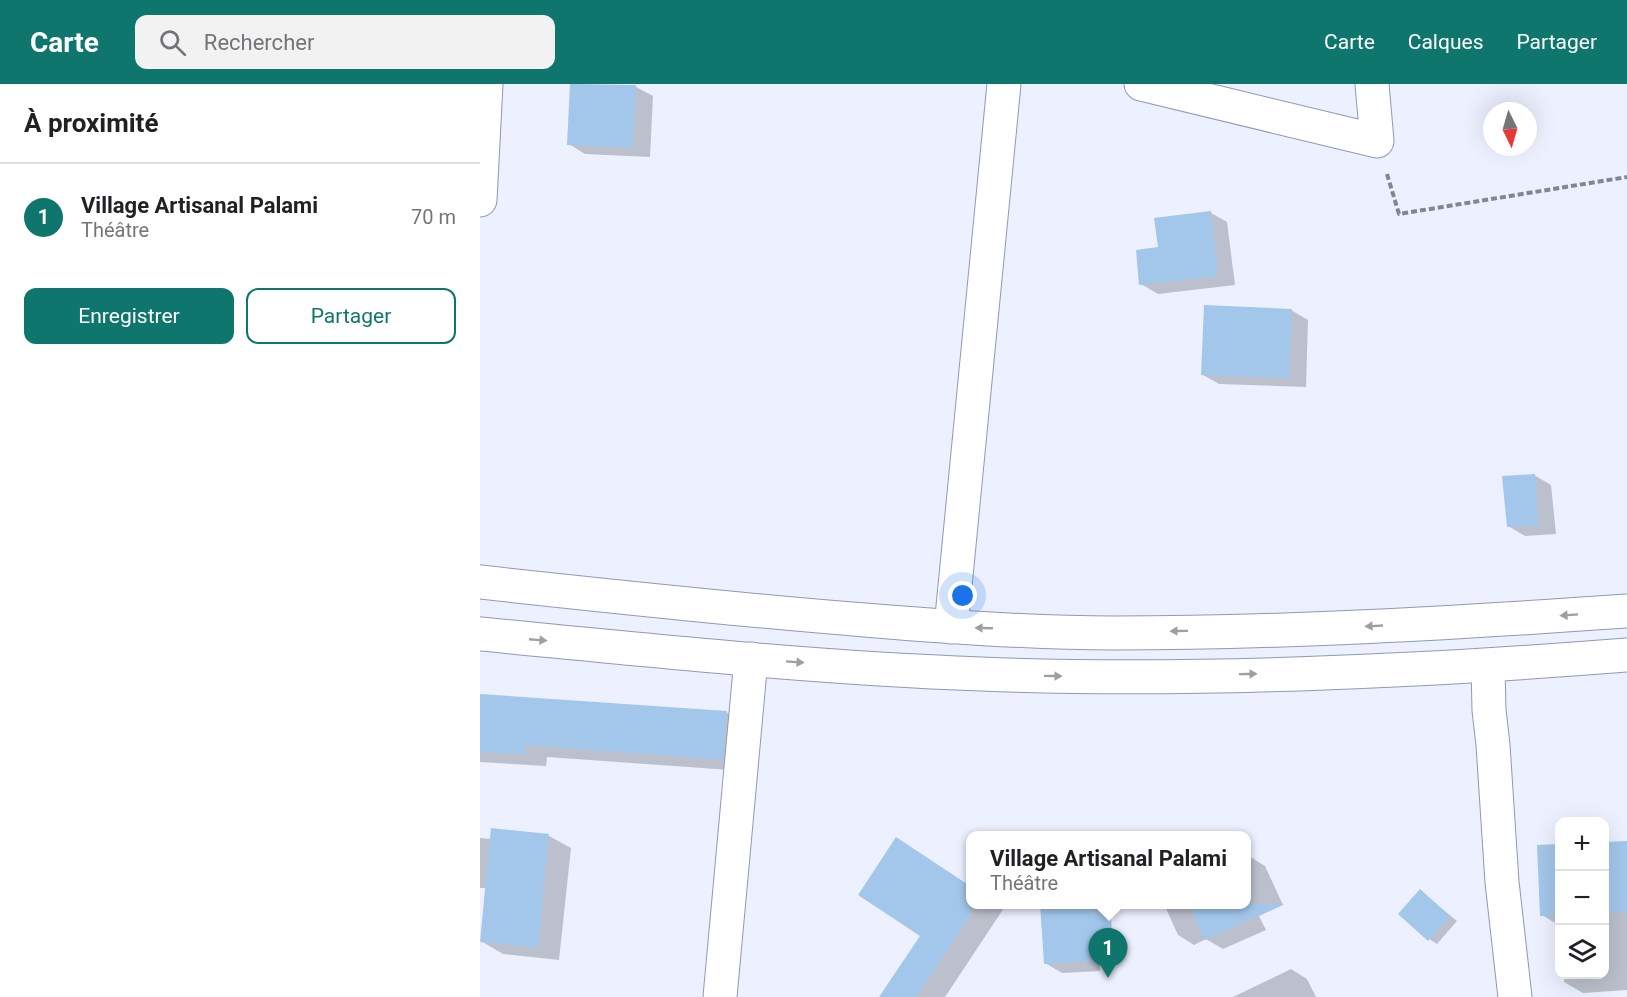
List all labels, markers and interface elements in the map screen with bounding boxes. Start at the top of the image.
search box [135,15,555,69]
text: Carte [30,26,99,59]
icon: search [156,26,189,59]
text: Rechercher [204,30,314,55]
text: Carte [1324,30,1375,54]
text: Calques [1408,30,1483,54]
text: Partager [1516,30,1597,54]
north arrow [1483,102,1537,156]
text: À proximité [24,108,158,138]
text: Village Artisanal Palami [81,193,318,218]
text: 1 [38,205,49,229]
text: 70 m [411,205,456,229]
text: Théâtre [81,218,149,242]
button: Enregistrer [24,288,234,344]
button: Partager [246,288,456,344]
your location [948,581,977,610]
one-way arrow [1559,611,1578,620]
one-way arrow [1364,621,1383,630]
one-way arrow [975,623,994,633]
one-way arrow [1170,627,1189,636]
one-way arrow [529,635,548,645]
one-way arrow [786,658,805,667]
one-way arrow [1238,670,1257,679]
one-way arrow [1043,671,1062,681]
map controls [1555,817,1609,979]
button: + [1555,817,1609,871]
popup [966,831,1251,909]
text: Village Artisanal Palami [990,846,1227,871]
text: Théâtre [990,871,1058,895]
button: − [1555,871,1609,925]
button: layers [1555,925,1609,979]
pin: 1 [1088,928,1128,978]

